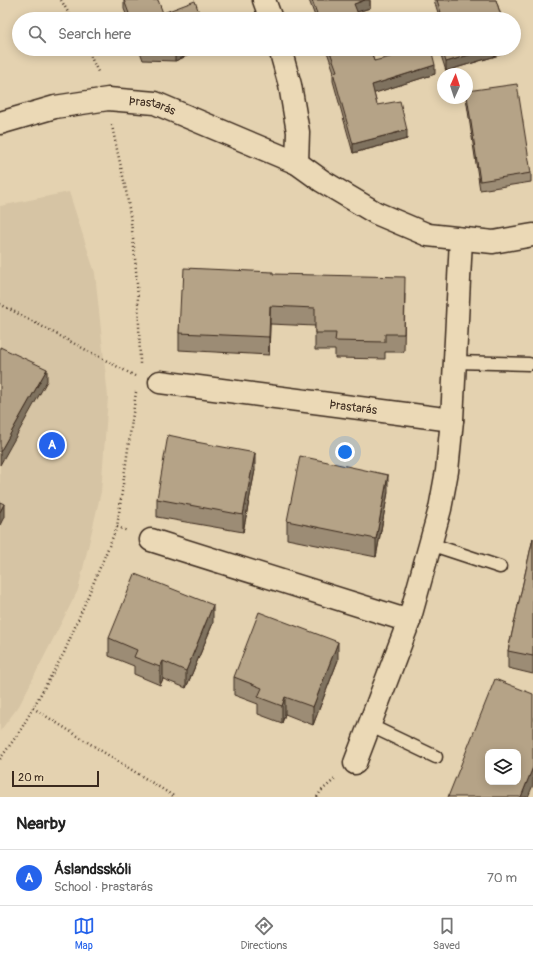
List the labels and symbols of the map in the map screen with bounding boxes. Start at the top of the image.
north arrow [437,68,473,104]
street label: Þrastarás [129,94,178,119]
street label: Þrastarás [329,397,379,418]
pin: A [39,430,65,460]
your location [335,442,355,462]
scale bar [12,769,99,788]

